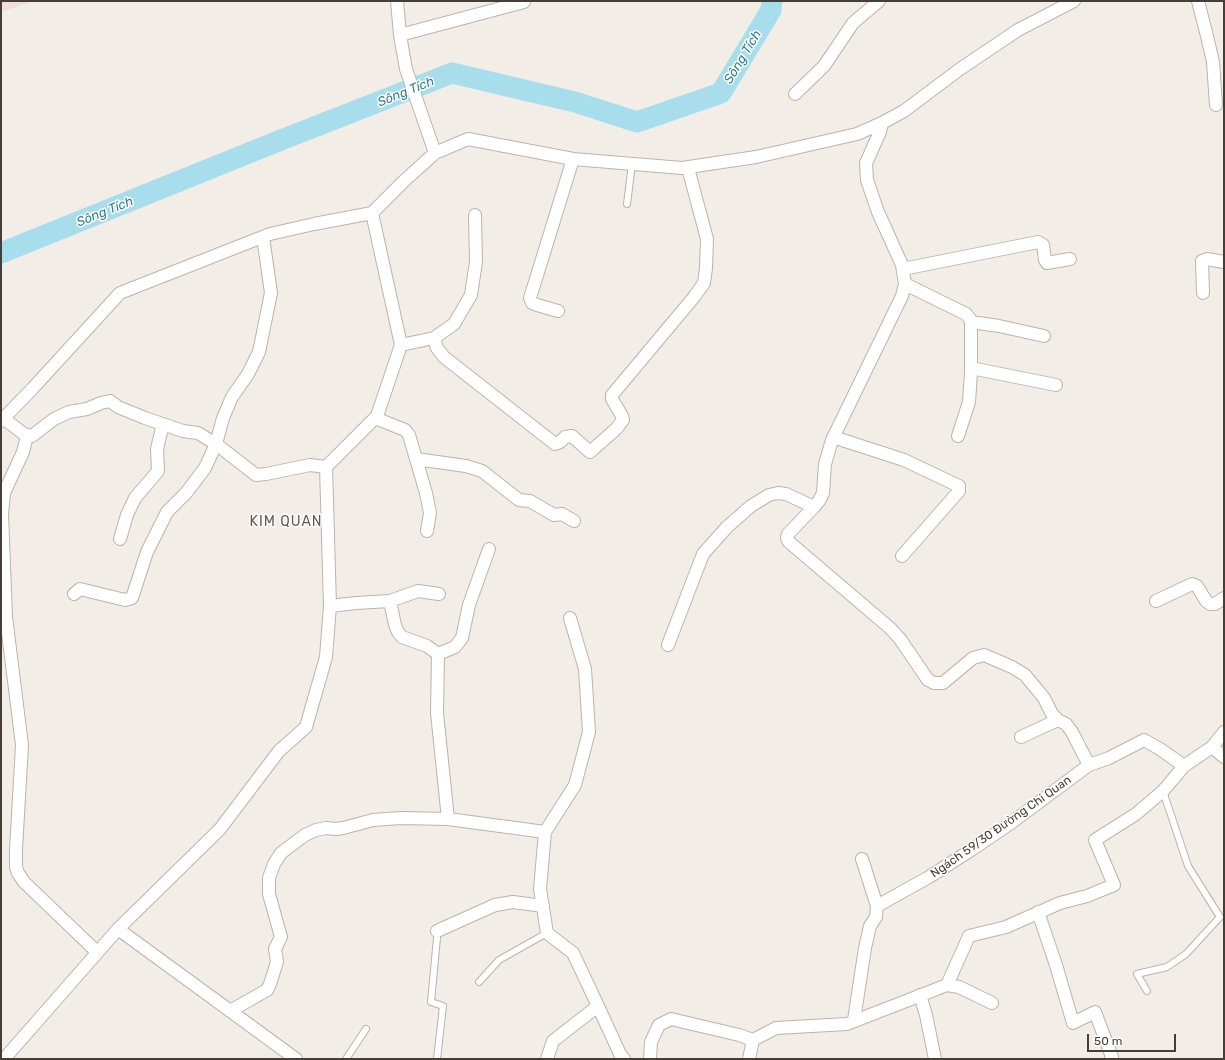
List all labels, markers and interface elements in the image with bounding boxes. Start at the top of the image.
water label: Sông Tích [721,27,765,87]
water label: Sông Tích [375,74,437,110]
water label: Sông Tích [74,194,136,230]
district label: KIM QUAN [250,514,322,530]
street label: Ngách 59/30 Đường Chi Quan [928,773,1074,881]
scale bar [1089,1026,1178,1052]
text: 50 m [1094,1034,1122,1048]

